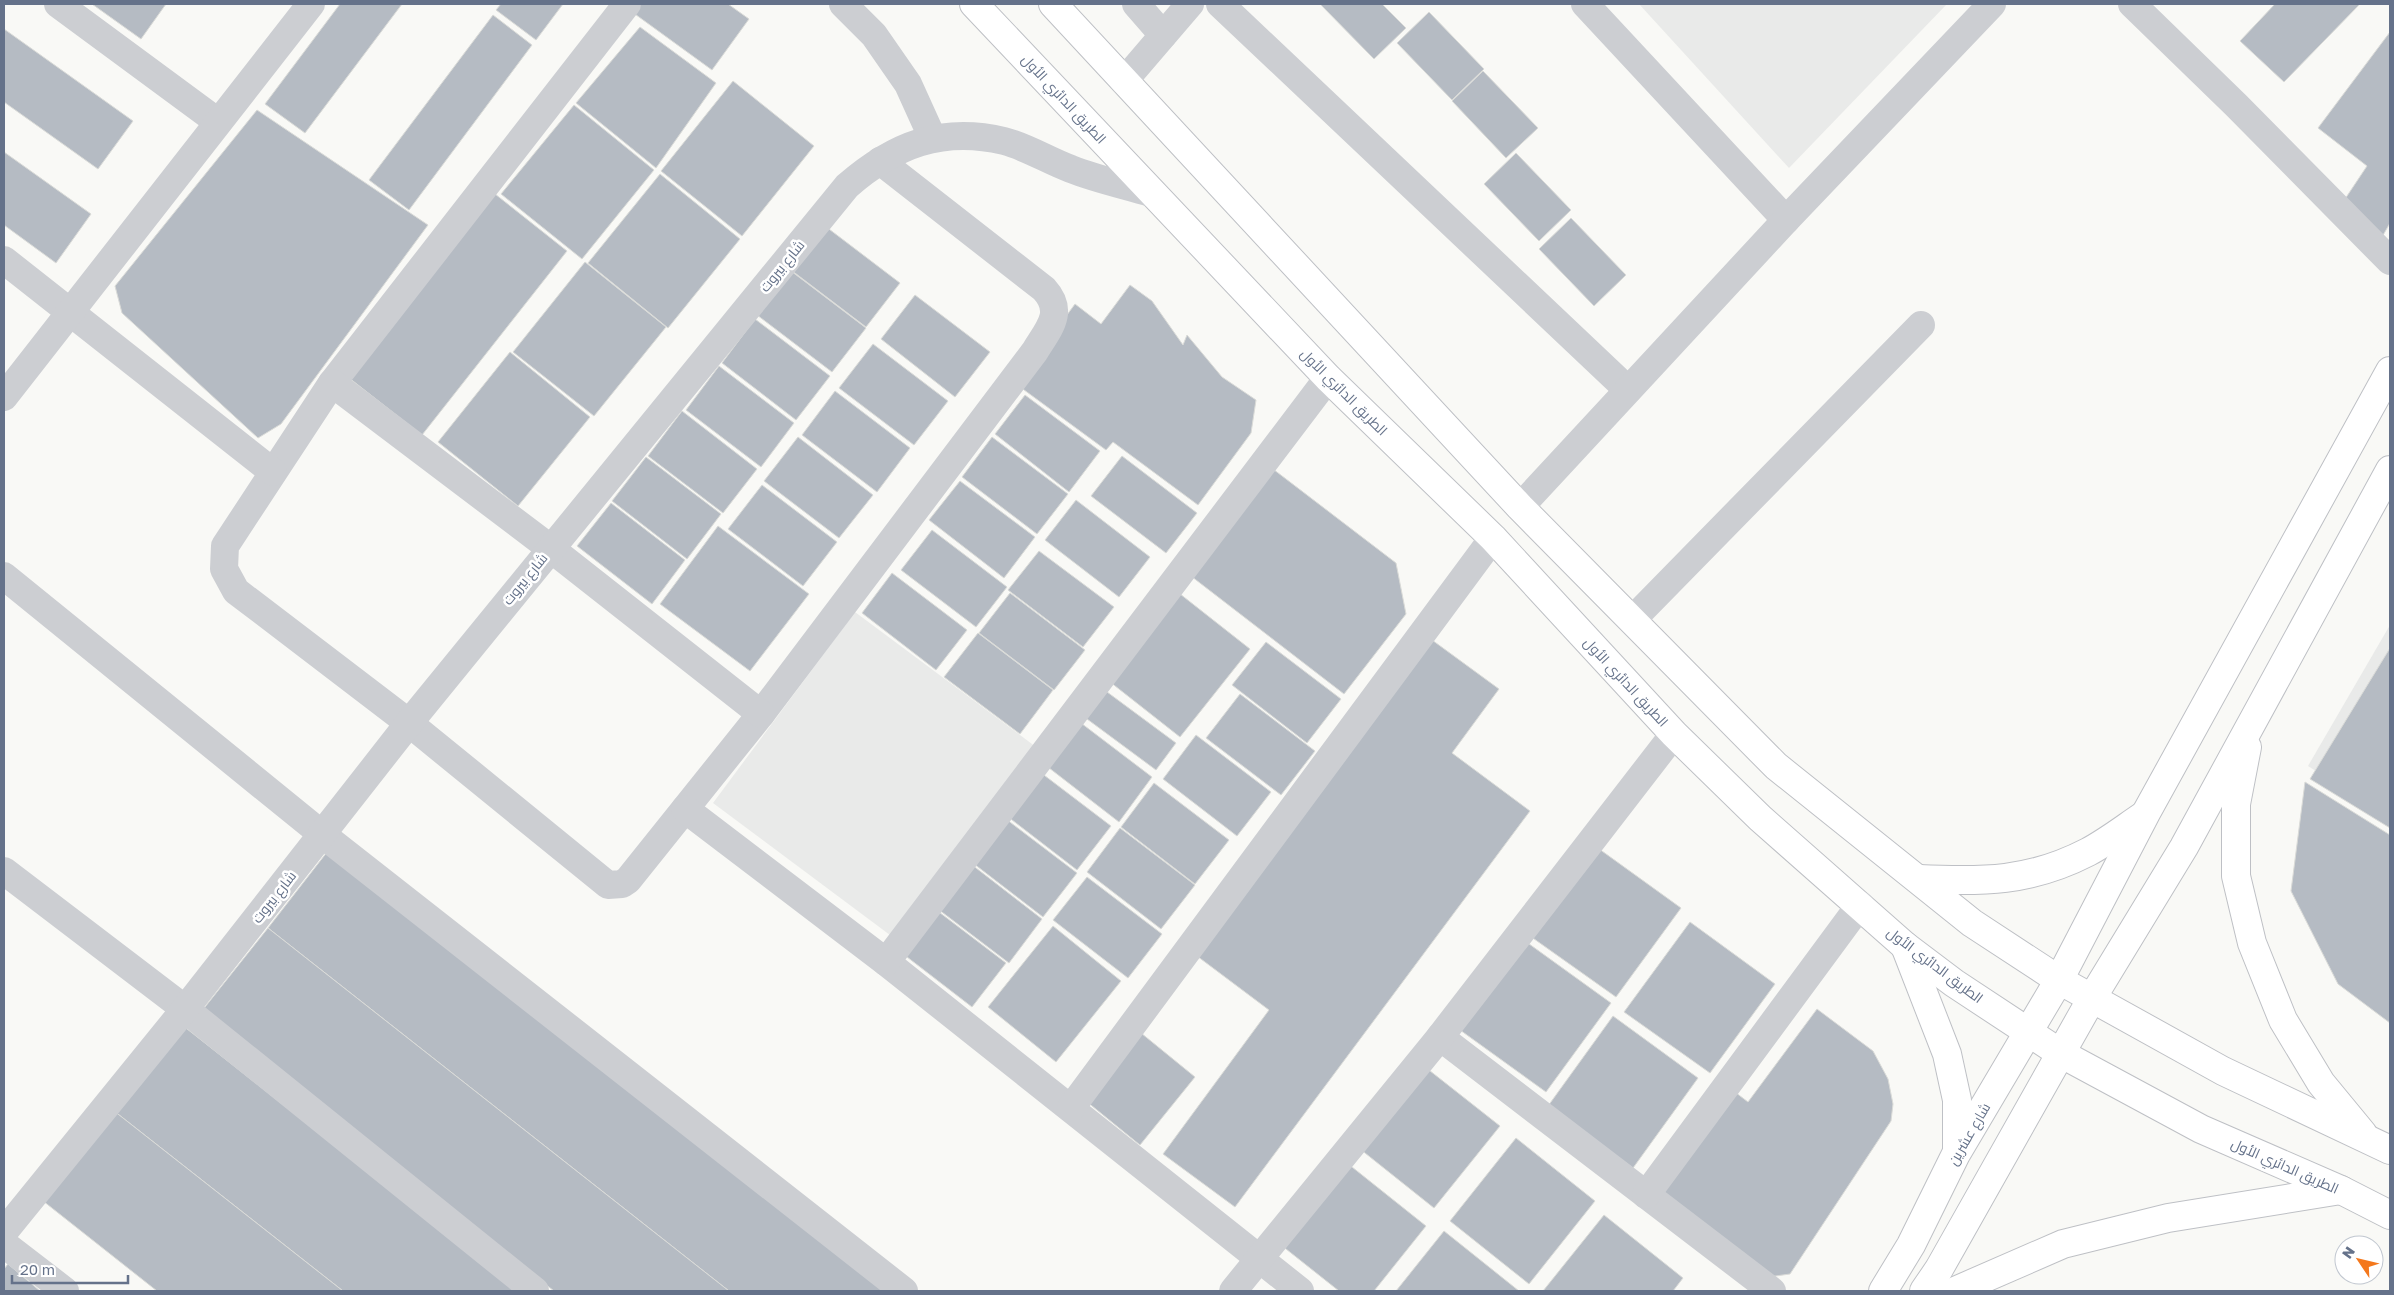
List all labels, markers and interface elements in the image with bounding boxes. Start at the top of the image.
street label: الطريق الدائري الأول [1016,51,1110,150]
street label: شارع بيروت [756,236,808,296]
street label: الطريق الدائري الأول [1295,345,1391,441]
street label: شارع بيروت [499,549,551,609]
street label: الطريق الدائري الأول [1578,634,1672,733]
street label: شارع بيروت [248,867,300,927]
street label: الطريق الدائري الأول [1882,923,1987,1009]
street label: شارع عشرين [1944,1099,1994,1169]
street label: الطريق الدائري الأول [2227,1134,2342,1201]
north arrow [2334,1235,2384,1285]
text: N [2338,1243,2358,1261]
scale bar [12,1252,129,1284]
text: 20 m [20,1260,55,1278]

